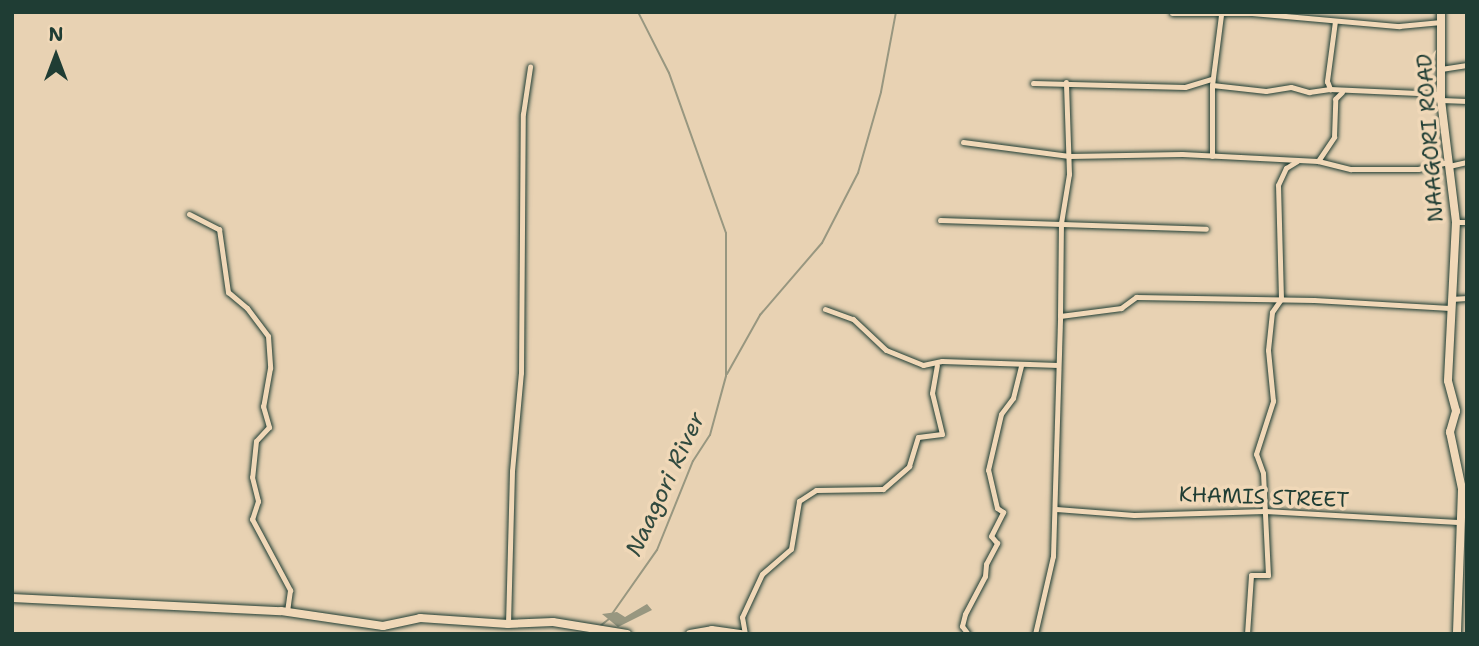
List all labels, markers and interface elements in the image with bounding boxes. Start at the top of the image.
north arrow [21,21,91,91]
text: N [48,22,64,47]
street label: NAAGORI ROAD [1412,53,1448,223]
water label: Naagori River [619,407,711,561]
street label: KHAMIS STREET [1178,481,1350,513]

